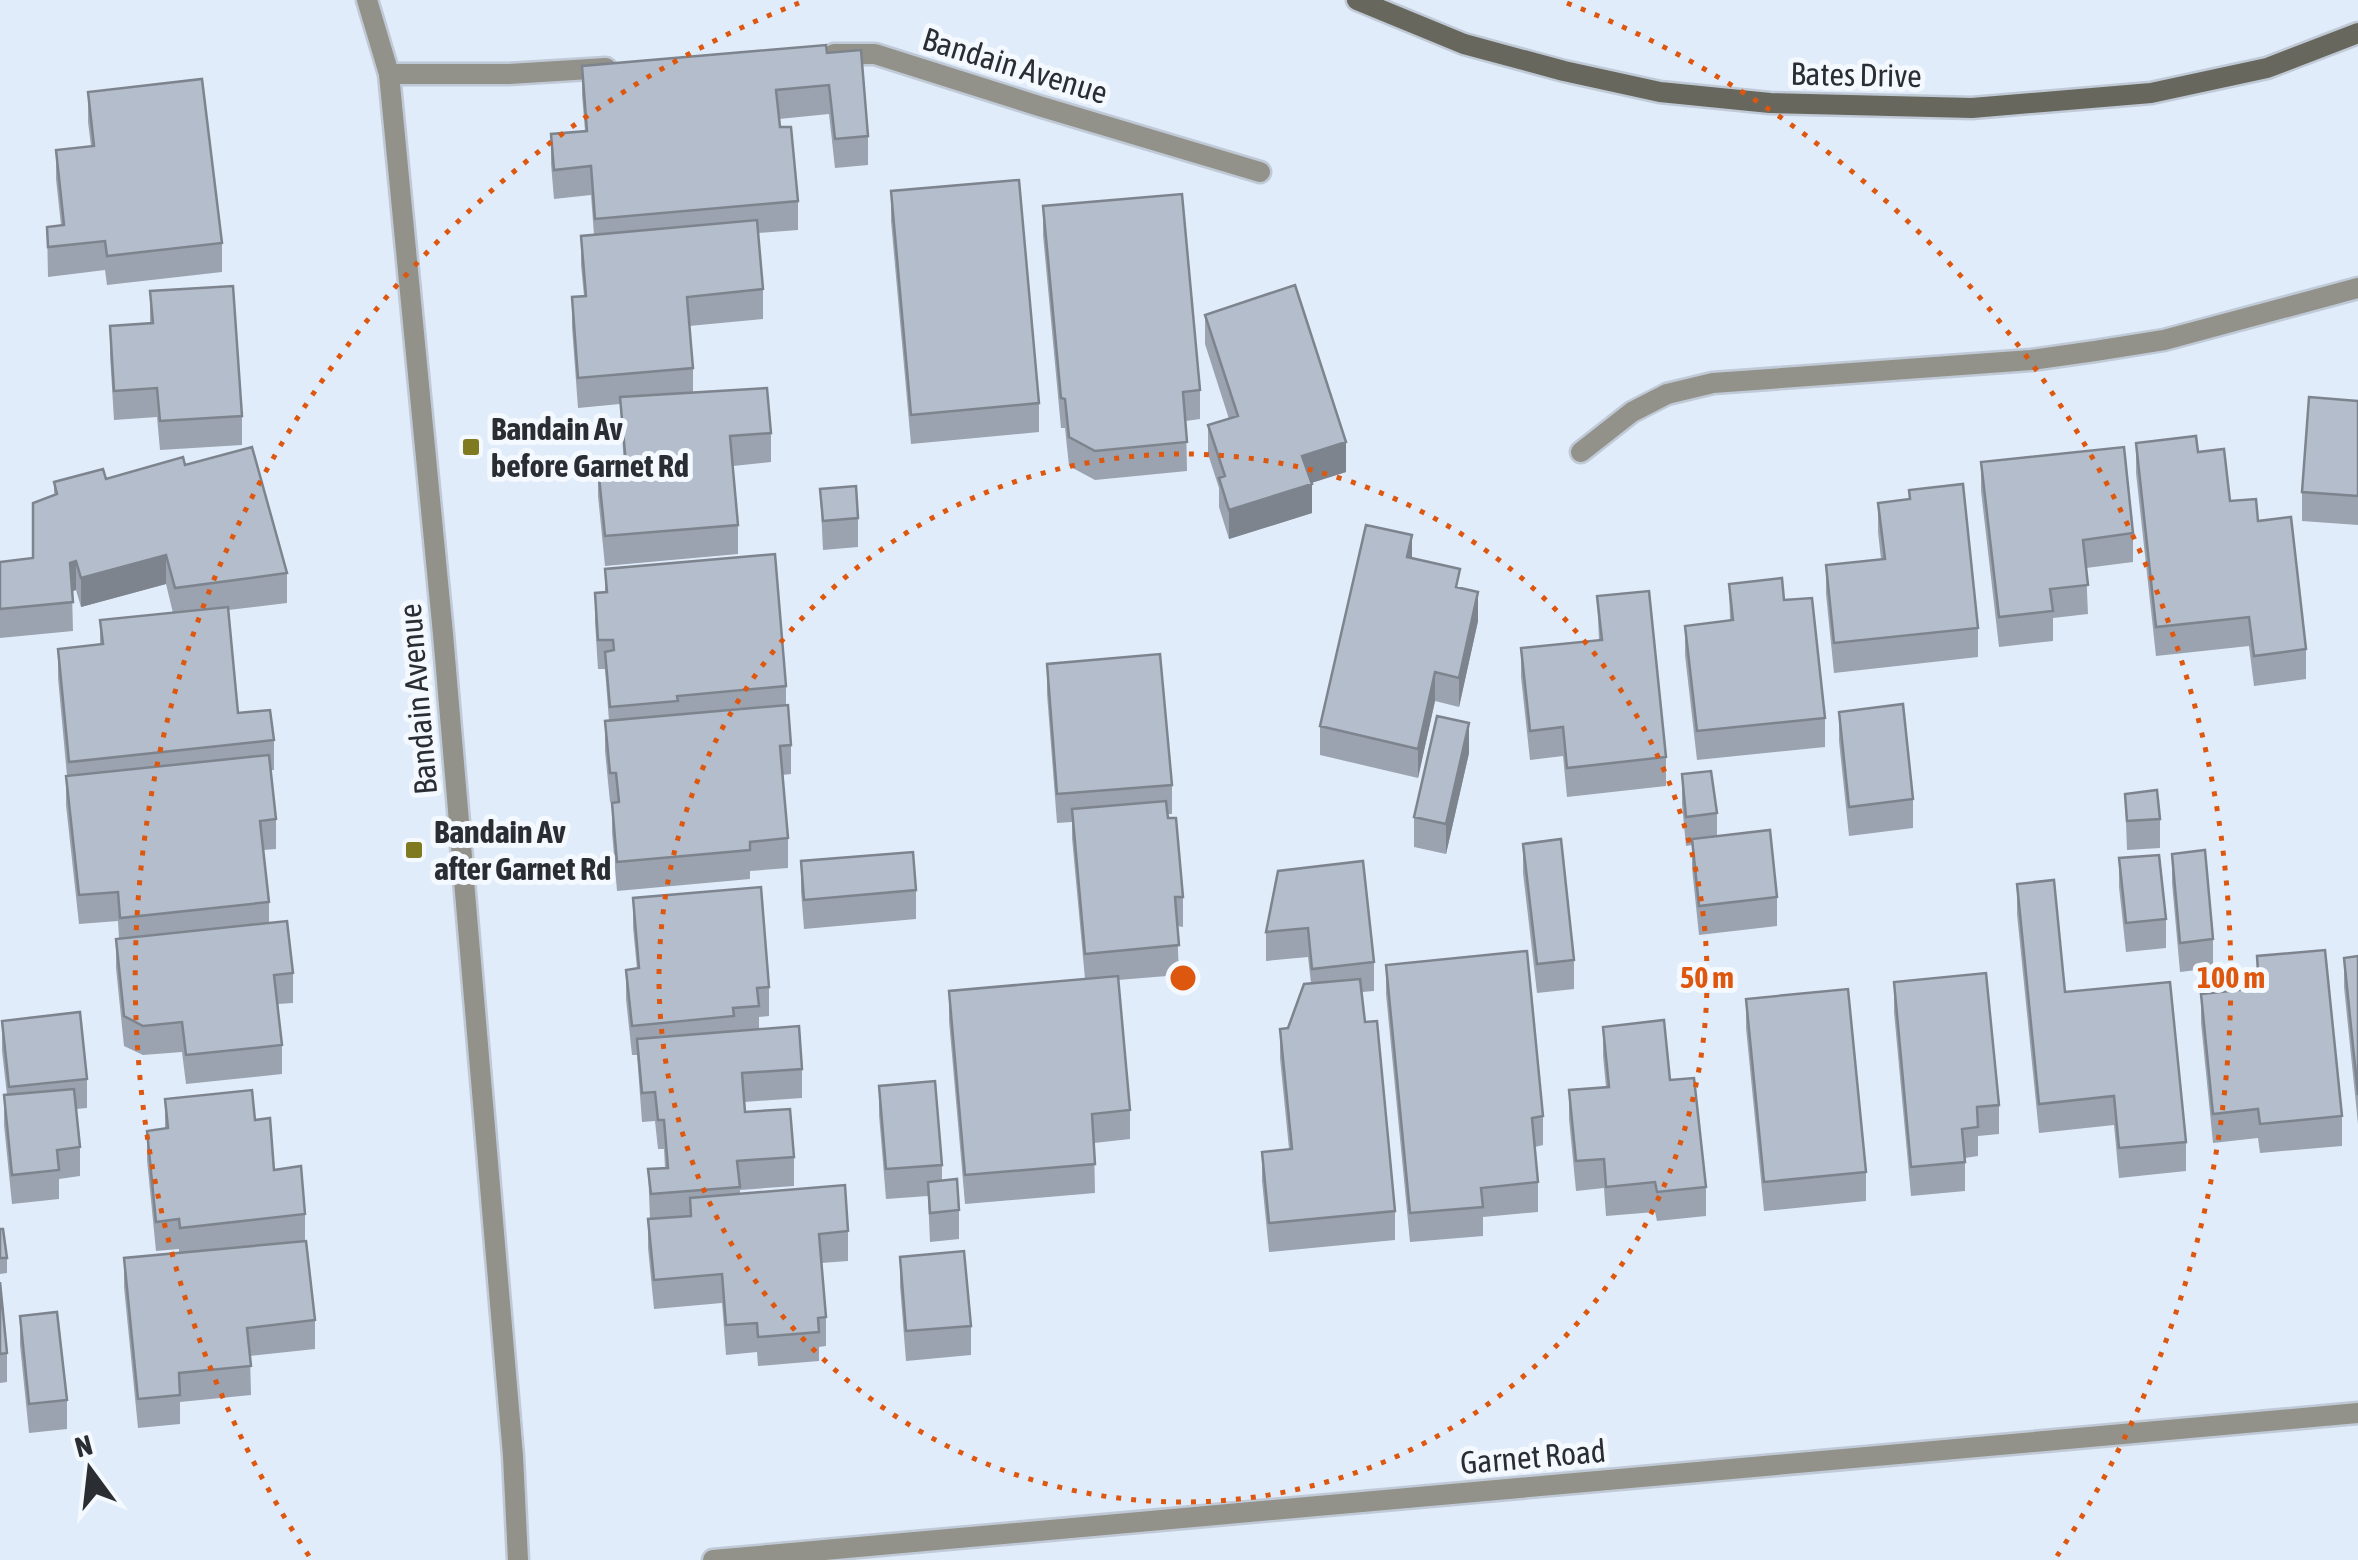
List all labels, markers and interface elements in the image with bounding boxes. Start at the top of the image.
street label: Bandain Avenue [918,20,1112,111]
street label: Bates Drive [1790,55,1922,94]
place label: Bandain Av before Garnet Rd [491,410,689,484]
marker: Bandain Av before Garnet Rd [460,436,482,458]
street label: Bandain Avenue [391,602,444,796]
place label: Bandain Av after Garnet Rd [434,813,611,887]
marker: Bandain Av after Garnet Rd [403,839,425,861]
centre of rings [1165,960,1201,996]
text: 50 m [1680,960,1734,994]
text: 100 m [2197,960,2265,994]
north arrow [40,1420,140,1520]
text: N [71,1428,96,1463]
street label: Garnet Road [1459,1432,1607,1481]

